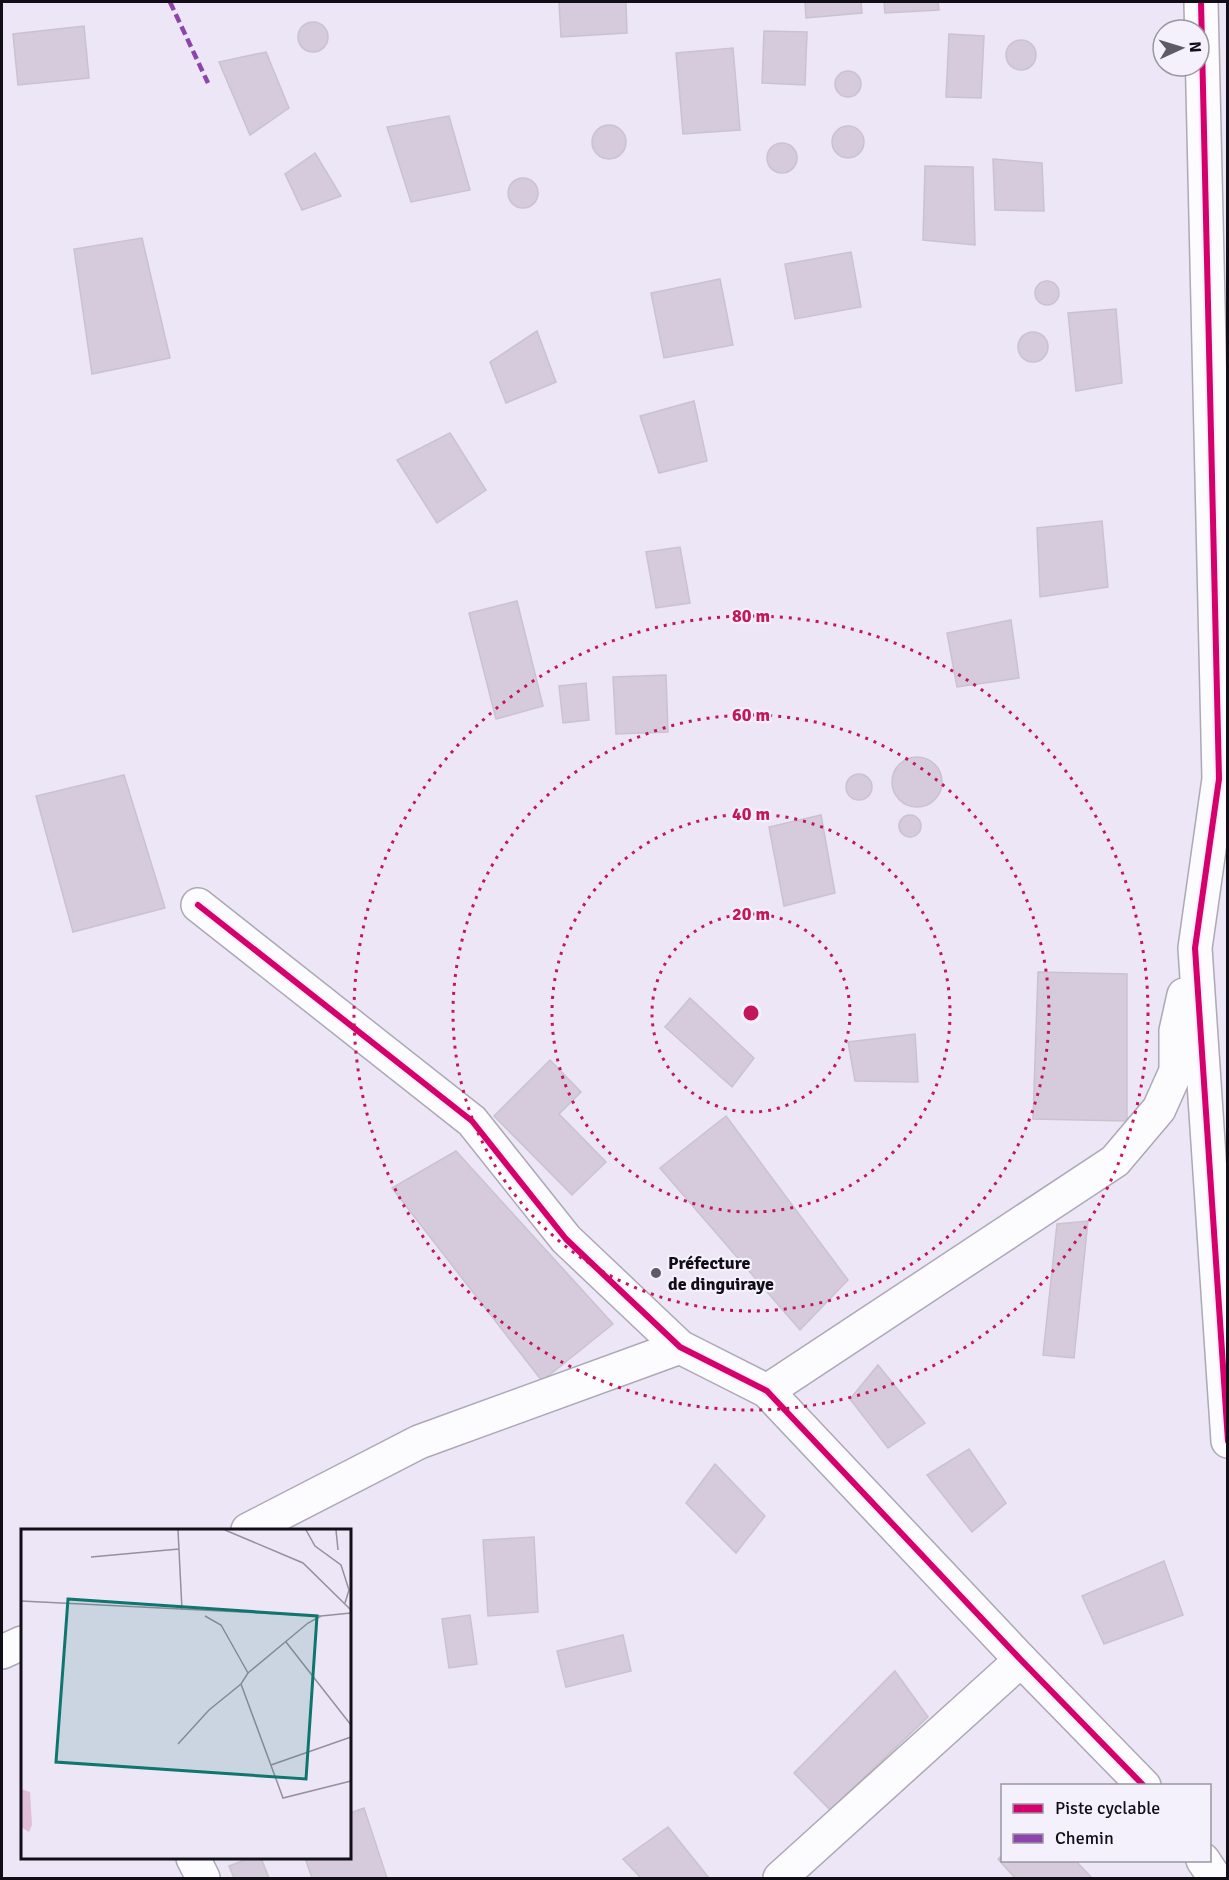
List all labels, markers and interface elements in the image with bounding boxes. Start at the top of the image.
north arrow [1151,18,1211,78]
text: N [1185,41,1205,53]
text: 80 m [732,605,770,627]
text: 60 m [732,704,770,726]
text: 40 m [732,803,770,825]
text: 20 m [732,903,770,925]
centre of rings [741,1003,761,1023]
place label: Préfecture de dinguiraye [668,1252,774,1295]
marker: Préfecture de dinguiraye [649,1266,663,1280]
inset map [21,1529,351,1859]
legend [1001,1784,1211,1862]
text: Piste cyclable [1055,1797,1160,1819]
text: Chemin [1055,1827,1114,1849]

